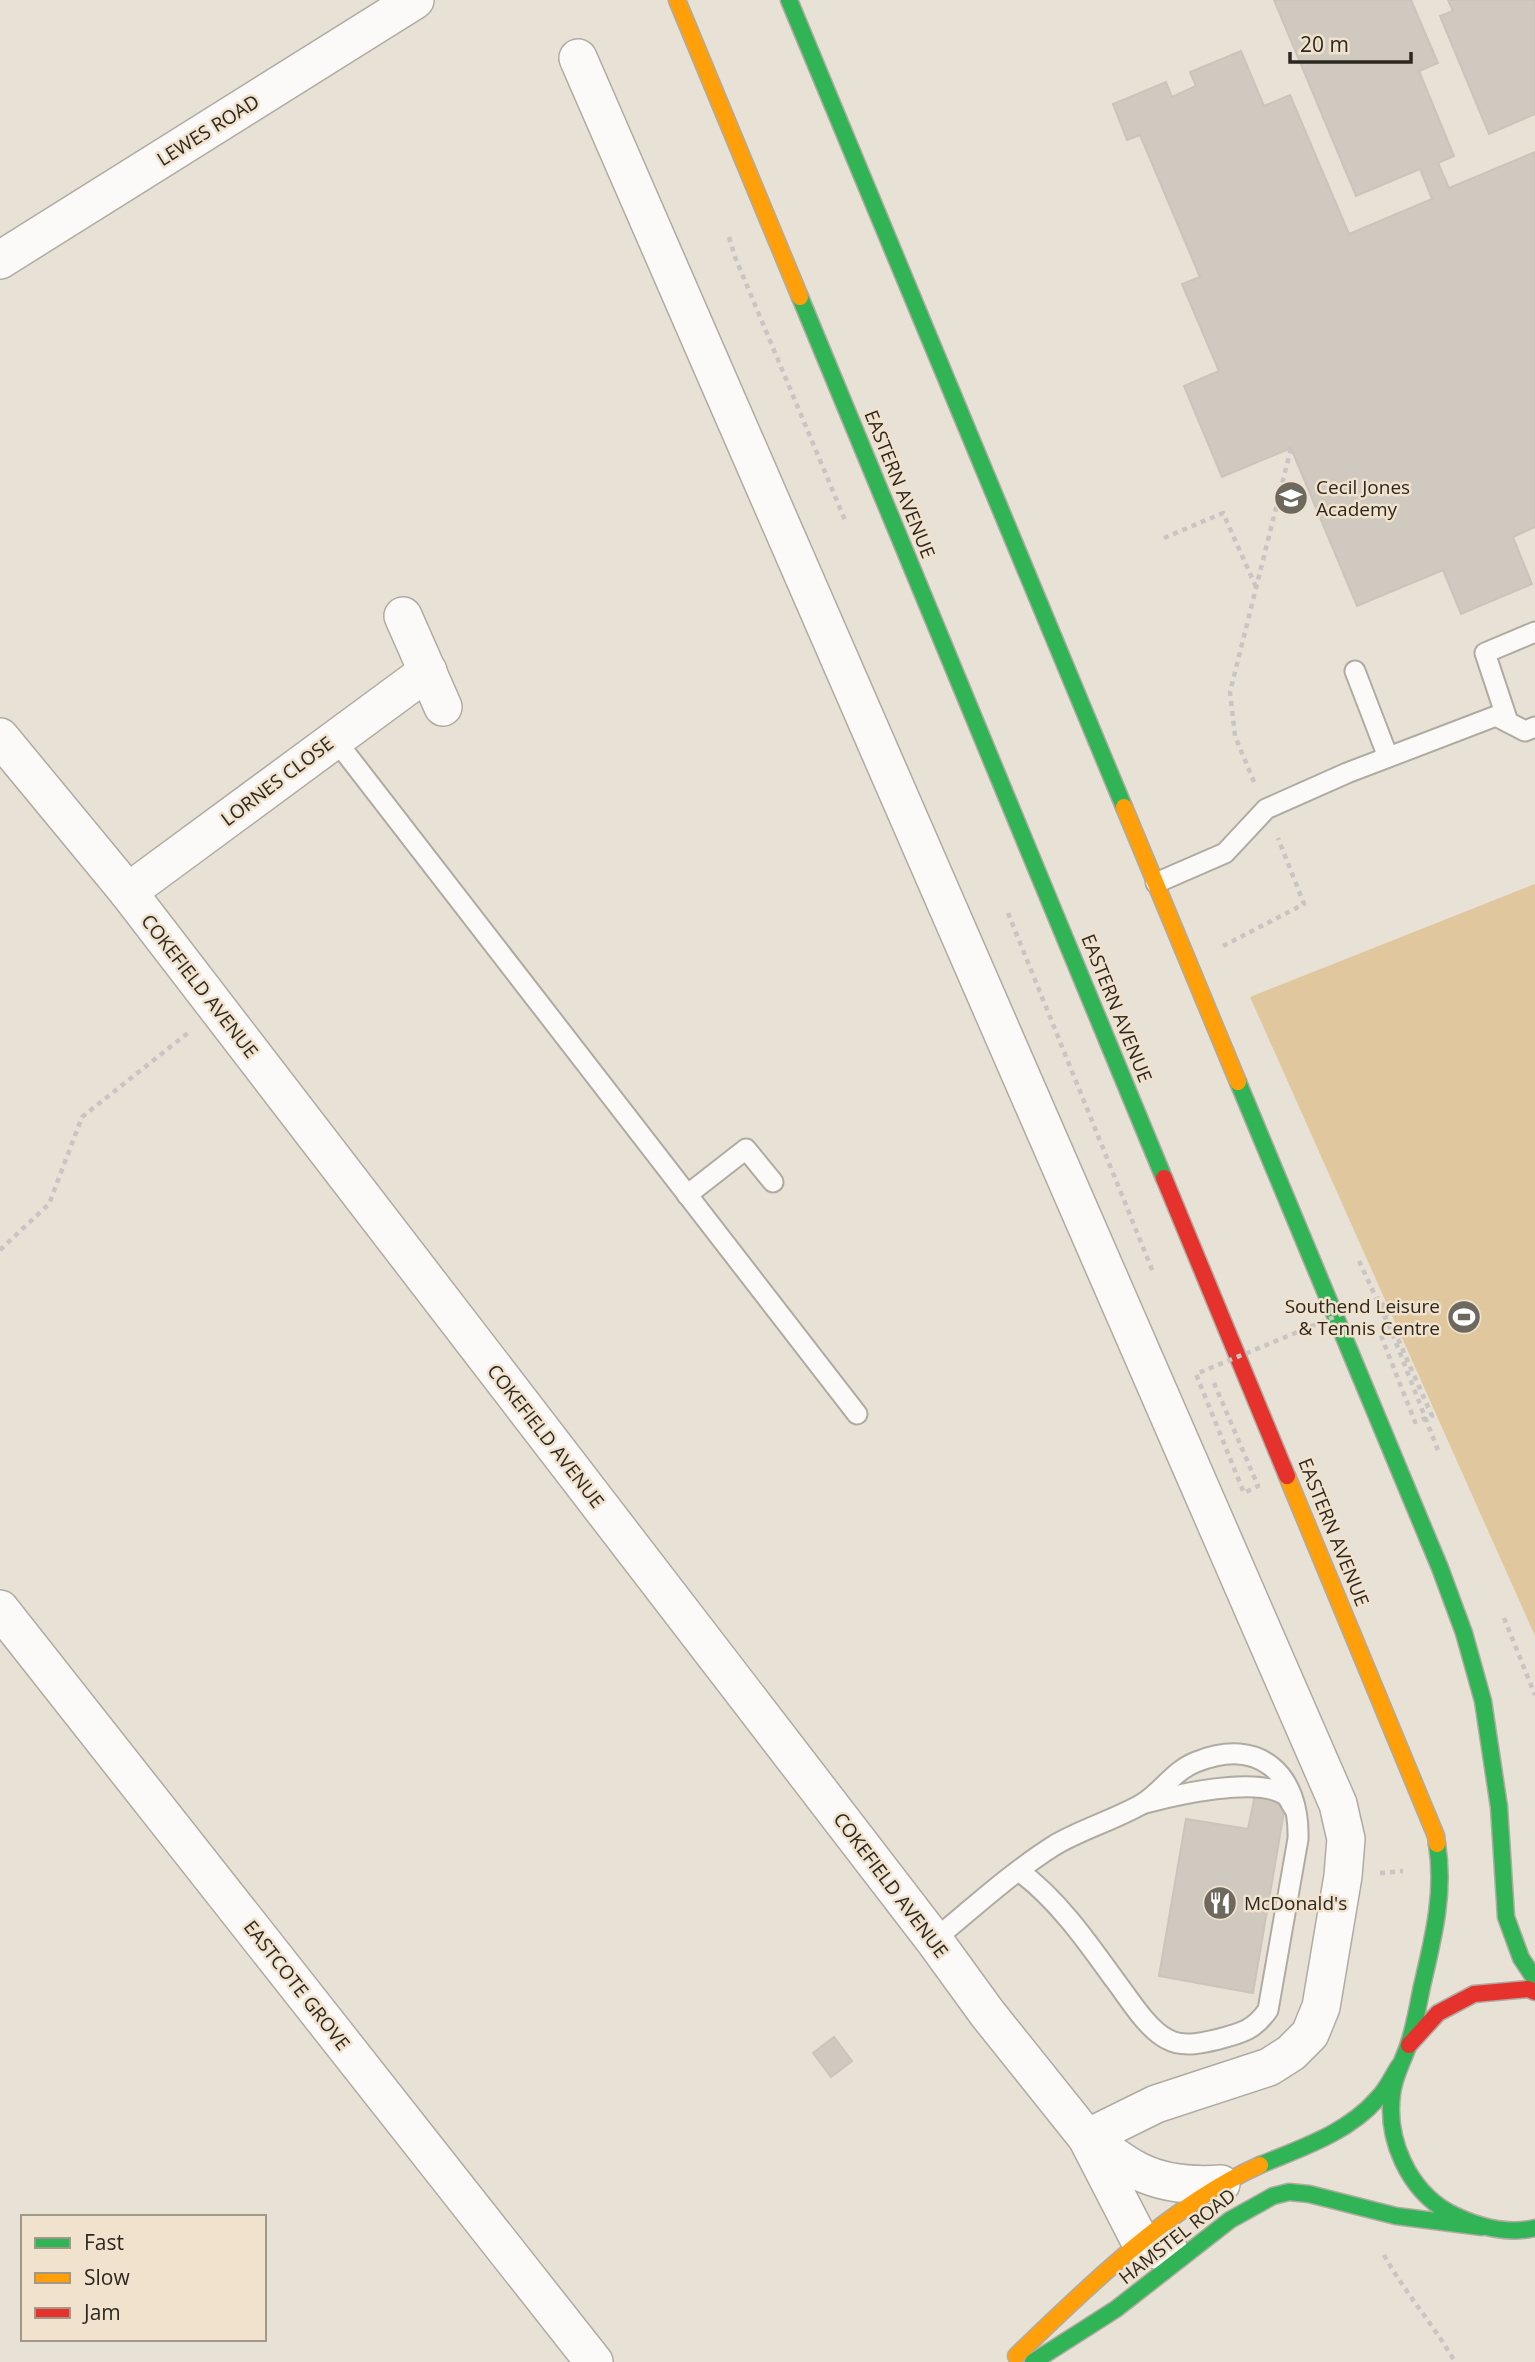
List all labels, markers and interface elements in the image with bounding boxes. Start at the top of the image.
scale bar [1290,21,1411,65]
text: 20 m [1300,30,1349,58]
street label: LEWES ROAD [152,88,264,172]
street label: EASTERN AVENUE [858,406,942,562]
place label: Cecil Jones Academy [1316,474,1410,522]
school or university icon: Cecil Jones Academy [1272,479,1310,517]
street label: LORNES CLOSE [216,730,338,832]
street label: COKEFIELD AVENUE [136,909,264,1063]
street label: EASTERN AVENUE [1075,930,1159,1086]
place label: Southend Leisure & Tennis Centre [1285,1293,1440,1341]
sports icon: Southend Leisure & Tennis Centre [1445,1298,1483,1336]
street label: COKEFIELD AVENUE [482,1359,610,1513]
street label: EASTERN AVENUE [1292,1454,1376,1610]
street label: COKEFIELD AVENUE [828,1807,954,1963]
restaurant icon: McDonald's [1201,1884,1239,1922]
place label: McDonald's [1244,1890,1347,1916]
street label: EASTCOTE GROVE [238,1915,356,2055]
street label: HAMSTEL ROAD [1113,2182,1241,2290]
legend [21,2215,266,2341]
text: Fast [84,2228,124,2256]
text: Slow [84,2263,130,2291]
text: Jam [82,2298,121,2326]

